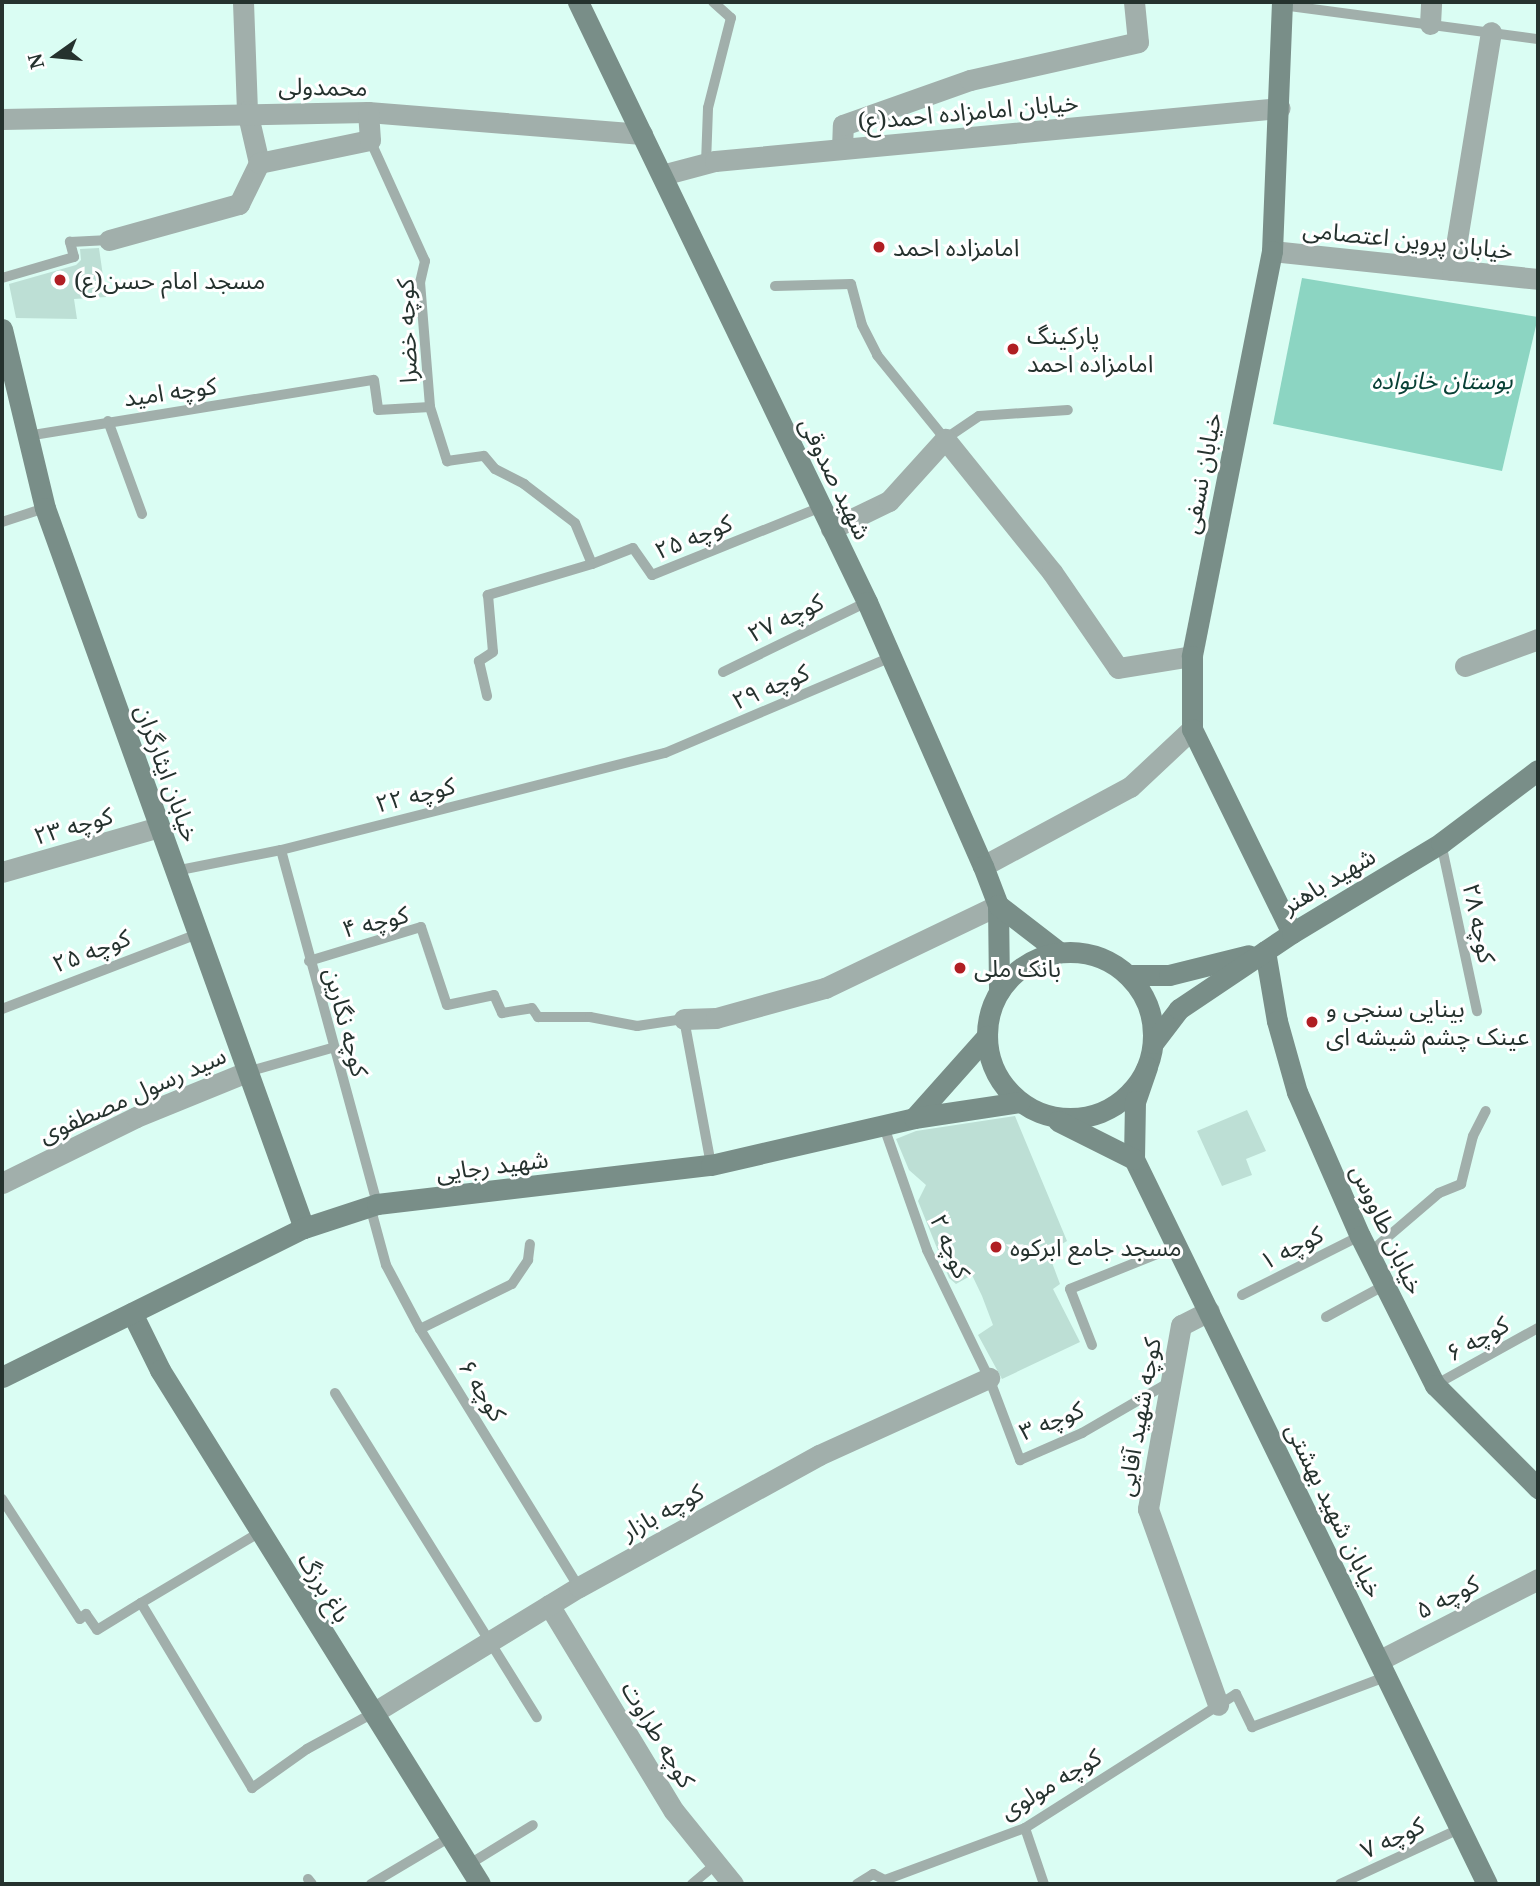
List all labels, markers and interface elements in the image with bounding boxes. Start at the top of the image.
north arrow [21,21,91,91]
text: N [21,51,50,72]
street label: محمدولی [278,71,368,101]
street label: خیابان امامزاده احمد(ع) [856,87,1080,135]
street label: خیابان پروین اعتصامی [1301,214,1515,264]
place label: امامزاده احمد [893,233,1019,261]
marker: امامزاده احمد [871,239,887,255]
place label: مسجد امام حسن(ع) [74,266,265,294]
marker: مسجد امام حسن(ع) [52,272,68,288]
street label: کوچه خضرا [390,278,422,384]
place label: پارکینگ امامزاده احمد [1027,321,1153,377]
marker: پارکینگ امامزاده احمد [1005,341,1021,357]
park label: بوستان خانواده [1372,366,1512,394]
street label: کوچه امید [122,370,218,412]
street label: خیابان نسفی [1175,410,1227,536]
street label: شهید صدوقی [794,412,878,544]
street label: کوچه ۲۵ [650,508,736,564]
street label: کوچه ۲۷ [742,586,828,648]
street label: کوچه ۲۹ [727,657,813,715]
street label: خیابان ایثارگران [130,701,206,845]
street label: کوچه ۲۲ [372,770,458,818]
street label: کوچه ۲۳ [30,800,116,850]
street label: شهید باهنر [1276,841,1380,919]
street label: کوچه ۲۸ [1458,881,1502,965]
street label: کوچه ۴ [339,899,411,943]
street label: کوچه ۲۵ [48,922,134,978]
place label: بانک ملی [974,954,1061,982]
marker: بانک ملی [952,960,968,976]
street label: کوچه نگارین [319,964,375,1080]
place label: بینایی سنجی و عینک چشم شیشه ای [1326,994,1529,1050]
marker: بینایی سنجی و عینک چشم شیشه ای [1304,1014,1320,1030]
street label: سید رسول مصطفوی [34,1040,230,1148]
street label: شهید رجایی [434,1144,550,1186]
street label: خیابان طاووس [1345,1160,1431,1298]
street label: کوچه ۲ [925,1210,977,1282]
street label: کوچه ۱ [1255,1219,1327,1275]
place label: مسجد جامع ابرکوه [1010,1233,1182,1261]
marker: مسجد جامع ابرکوه [988,1239,1004,1255]
street label: کوچه ۶ [1441,1309,1513,1367]
street label: کوچه شهید آقایی [1110,1336,1166,1498]
street label: کوچه ۶ [453,1354,513,1426]
street label: کوچه ۳ [1015,1394,1087,1446]
street label: خیابان شهید بهشتی [1280,1418,1390,1602]
street label: کوچه بازار [616,1477,708,1545]
street label: باغ برزگ [292,1547,358,1627]
street label: کوچه ۵ [1411,1568,1483,1624]
street label: کوچه طراوت [616,1676,702,1792]
street label: کوچه مولوی [994,1742,1106,1824]
street label: کوچه ۷ [1356,1810,1428,1864]

